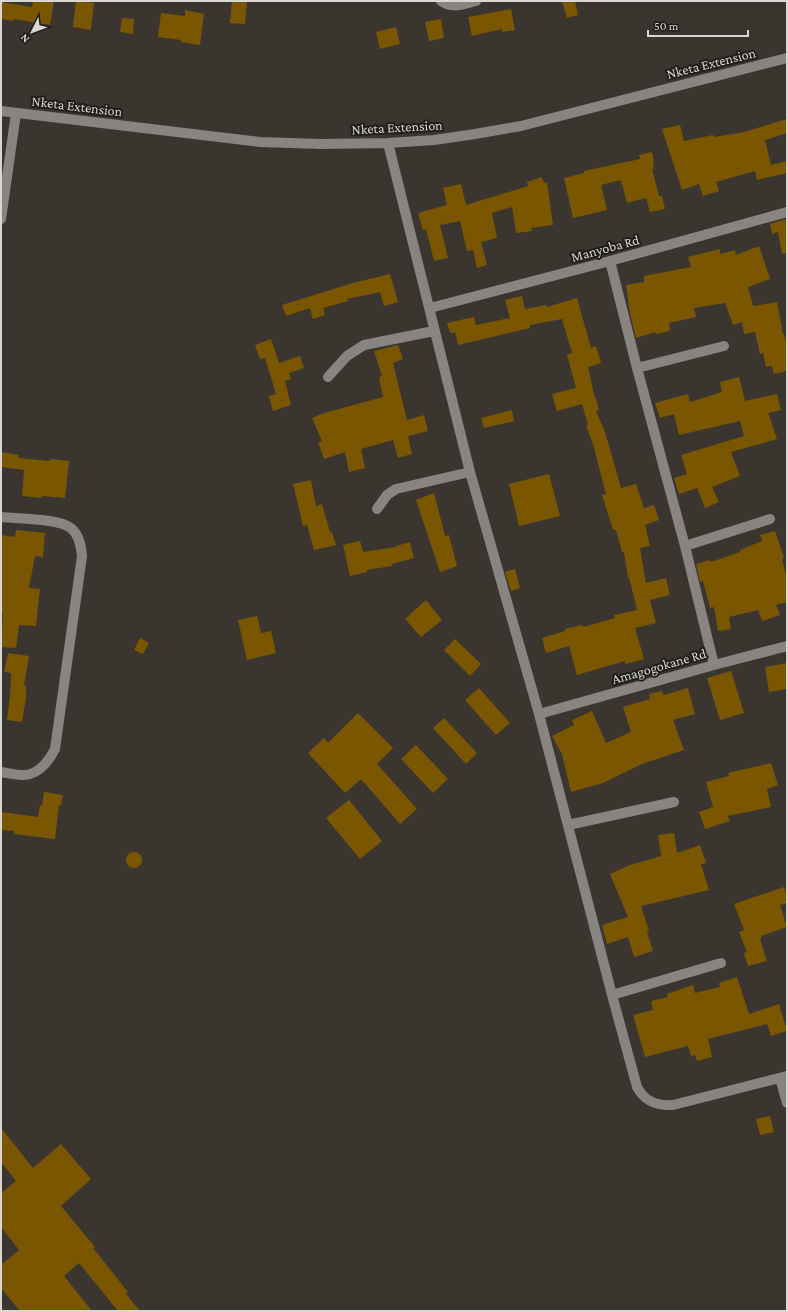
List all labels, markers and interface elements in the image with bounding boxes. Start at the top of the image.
north arrow [12,12,52,52]
scale bar [648,12,748,38]
text: 50 m [654,19,679,33]
text: N [17,32,32,45]
street label: Nketa Extension [665,44,758,82]
street label: Nketa Extension [31,92,124,120]
street label: Nketa Extension [351,117,443,137]
street label: Manyoba Rd [569,231,642,265]
street label: Amagogokane Rd [610,645,709,687]

